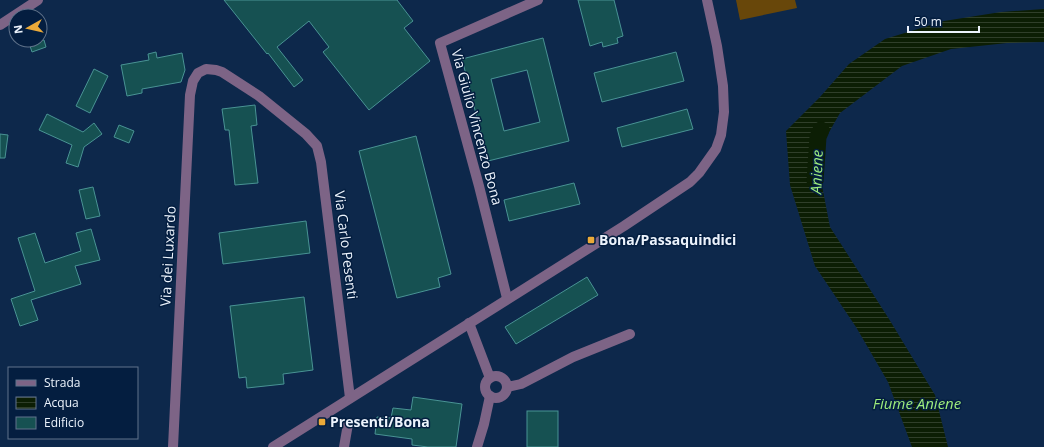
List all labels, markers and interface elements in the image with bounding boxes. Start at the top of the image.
north arrow [8,8,48,48]
scale bar [908,8,979,34]
text: 50 m [914,13,942,30]
text: N [10,24,26,35]
street label: Via Giulio Vincenzo Bona [447,47,507,207]
water label: Aniene [805,149,827,196]
street label: Via Carlo Pesenti [330,190,363,300]
street label: Via dei Luxardo [155,205,180,307]
place label: Bona/Passaquindici [599,230,736,249]
marker: Bona/Passaquindici [586,235,596,245]
legend [8,367,138,439]
text: Strada [44,374,80,391]
water label: Fiume Aniene [873,393,962,413]
text: Acqua [44,394,79,411]
place label: Presenti/Bona [330,412,430,431]
text: Edificio [44,414,84,431]
marker: Presenti/Bona [317,417,327,427]

